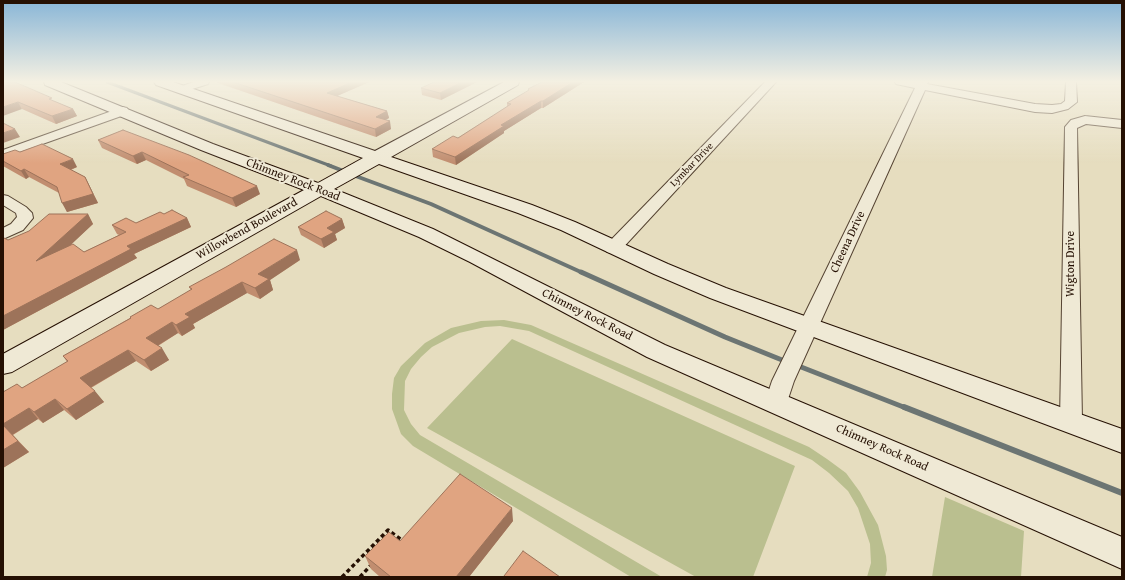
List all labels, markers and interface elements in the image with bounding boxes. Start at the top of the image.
street label: Lymbar Drive [668,140,716,190]
street label: Chimney Rock Road [244,155,342,205]
street label: Willowbend Boulevard [194,195,300,263]
street label: Cheena Drive [827,209,869,275]
street label: Wigton Drive [1064,231,1078,297]
street label: Chimney Rock Road [539,286,635,344]
street label: Chimney Rock Road [834,421,930,475]

